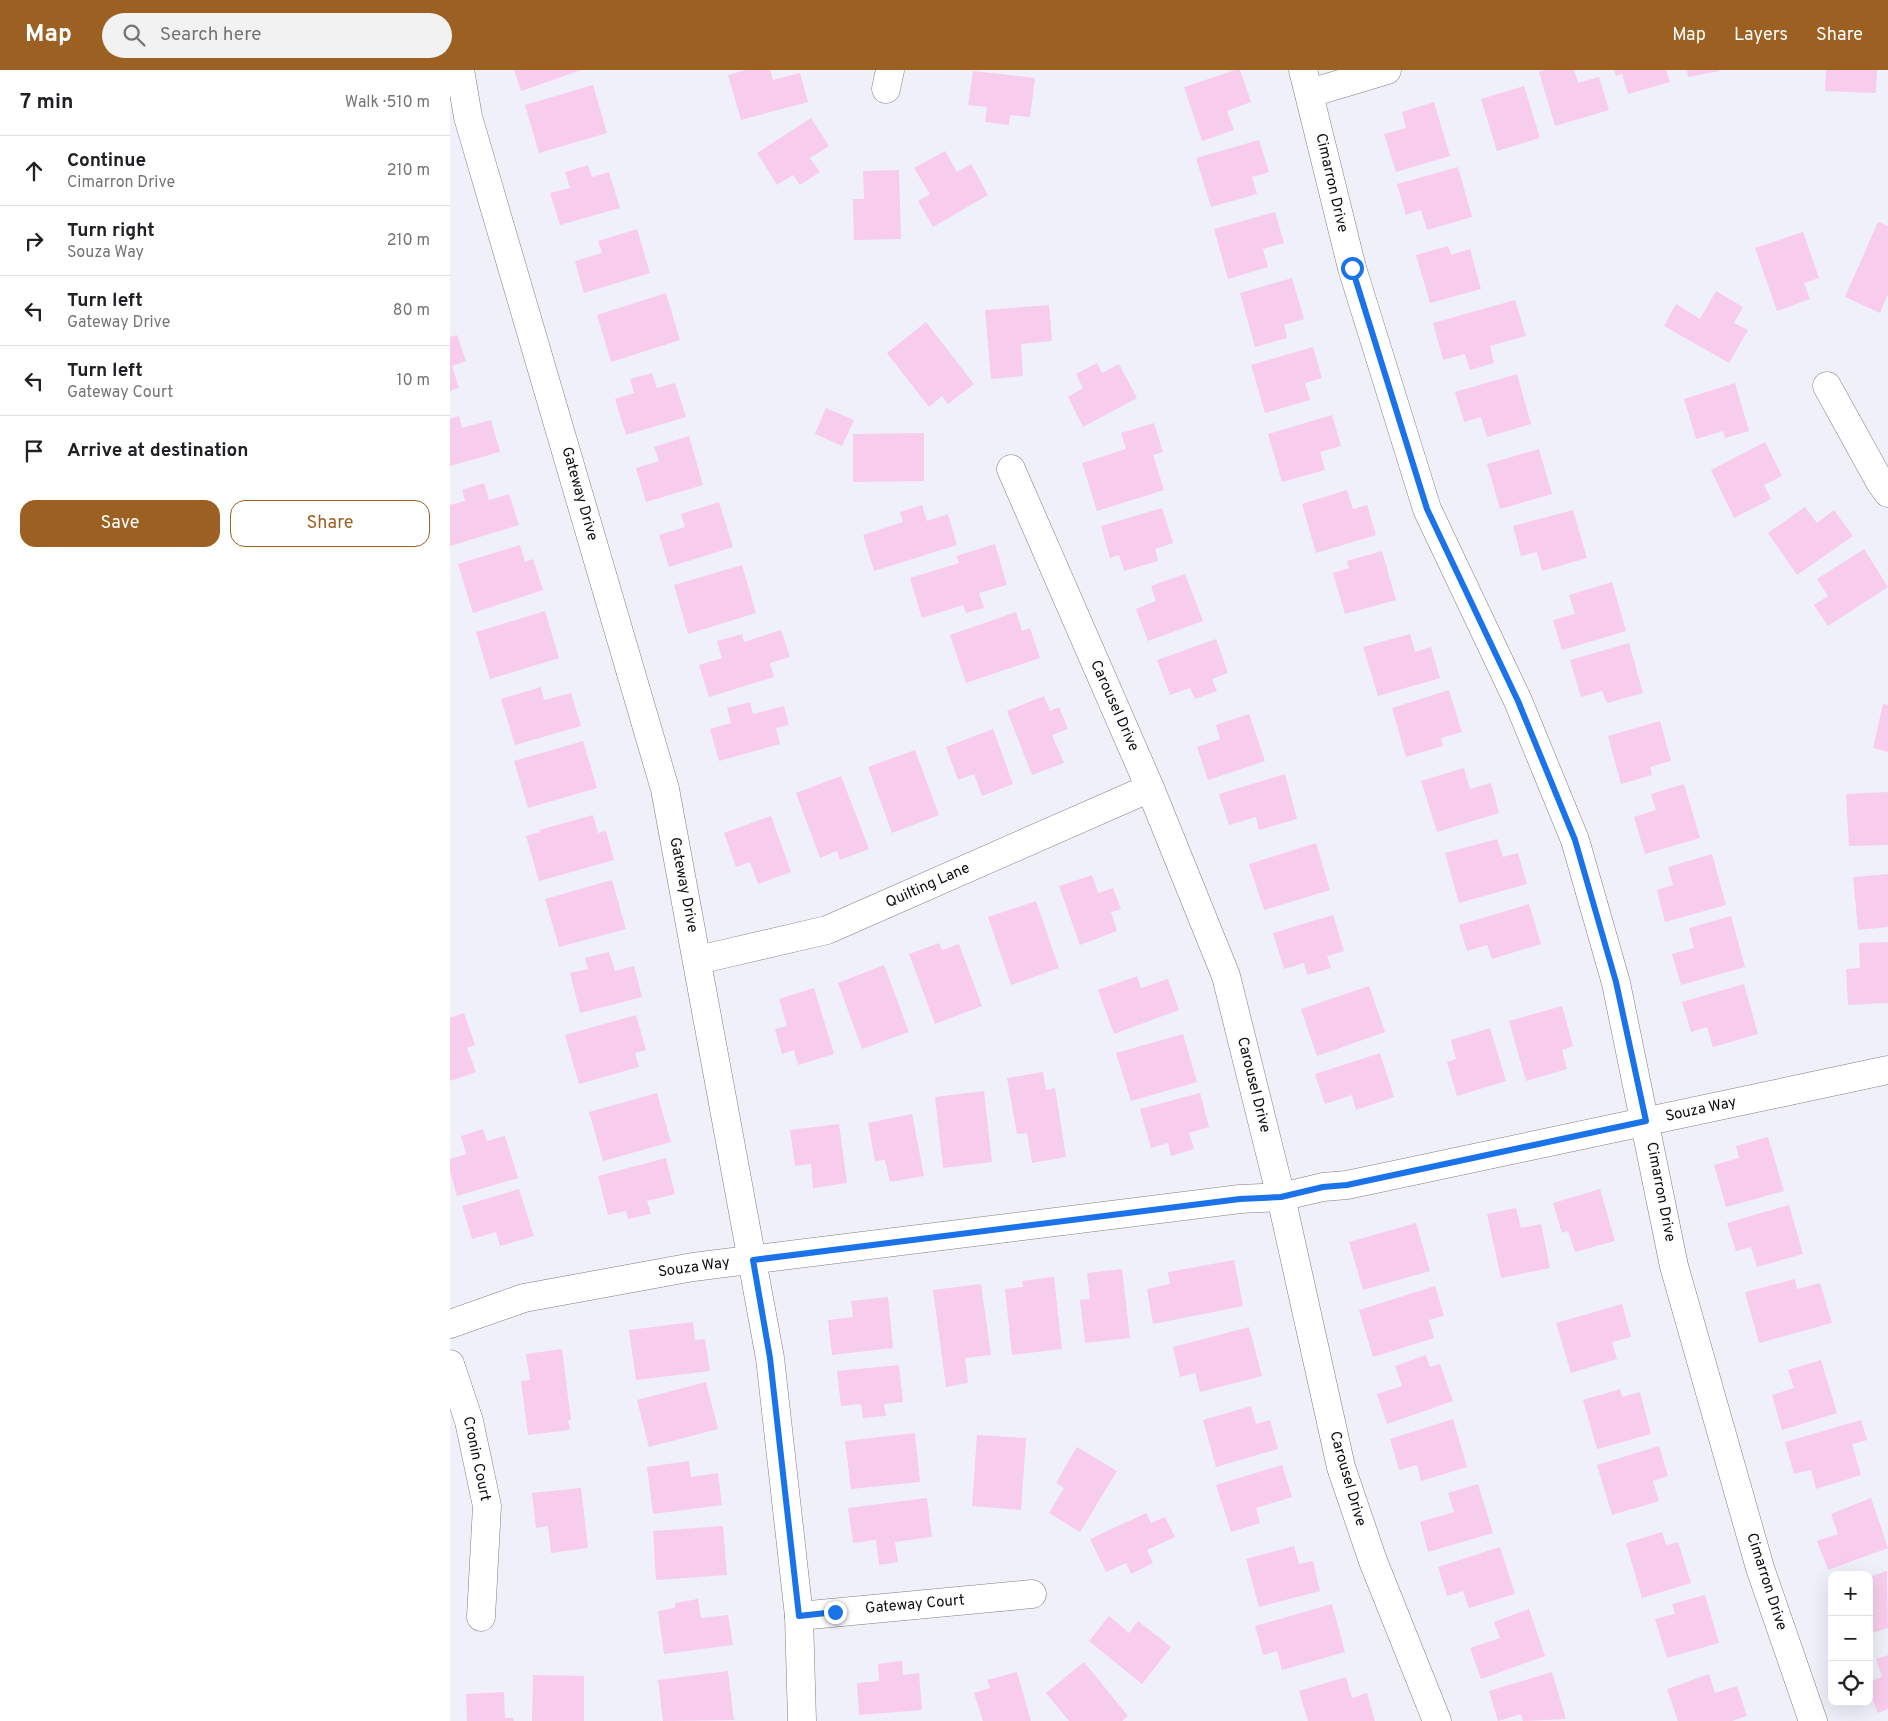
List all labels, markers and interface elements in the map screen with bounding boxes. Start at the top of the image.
search box [102,13,452,58]
text: Map [25,20,72,50]
icon: search [120,21,148,49]
text: Search here [160,23,261,47]
text: Map [1672,24,1706,47]
text: Layers [1734,24,1788,47]
text: Share [1816,24,1863,47]
text: 7 min [20,89,73,116]
text: Walk · 510 m [345,93,430,113]
street label: Cimarron Drive [1310,131,1352,235]
text: Continue [67,149,146,173]
icon: ahead [20,157,48,185]
text: 210 m [387,161,430,181]
text: Cimarron Drive [67,173,175,193]
text: Turn right [67,219,155,243]
icon: right [20,227,48,255]
text: 210 m [387,231,430,251]
text: Souza Way [67,243,144,263]
route start [1341,257,1364,280]
text: Turn left [67,289,143,313]
icon: left [20,297,48,325]
text: 80 m [393,301,430,321]
text: Gateway Drive [67,313,170,333]
text: Turn left [67,359,143,383]
icon: left [20,367,48,395]
text: 10 m [396,371,430,391]
text: Gateway Court [67,383,173,403]
icon: arrive [20,437,48,465]
text: Arrive at destination [67,439,248,463]
street label: Gateway Drive [557,445,601,543]
button: Save [20,500,220,547]
button: Share [230,500,430,547]
street label: Carousel Drive [1085,657,1143,755]
street label: Gateway Drive [664,836,702,934]
street label: Quilting Lane [883,859,973,913]
street label: Carousel Drive [1232,1035,1274,1135]
street label: Souza Way [1664,1093,1738,1127]
street label: Cimarron Drive [1641,1140,1679,1244]
street label: Souza Way [657,1254,731,1282]
street label: Cronin Court [458,1415,494,1503]
street label: Carousel Drive [1324,1429,1370,1529]
street label: Cimarron Drive [1741,1531,1791,1633]
map controls [1828,1571,1873,1706]
button: + [1828,1571,1873,1616]
street label: Gateway Court [864,1591,966,1619]
route end [824,1601,847,1624]
button: − [1828,1616,1873,1661]
button: locate [1828,1661,1873,1706]

